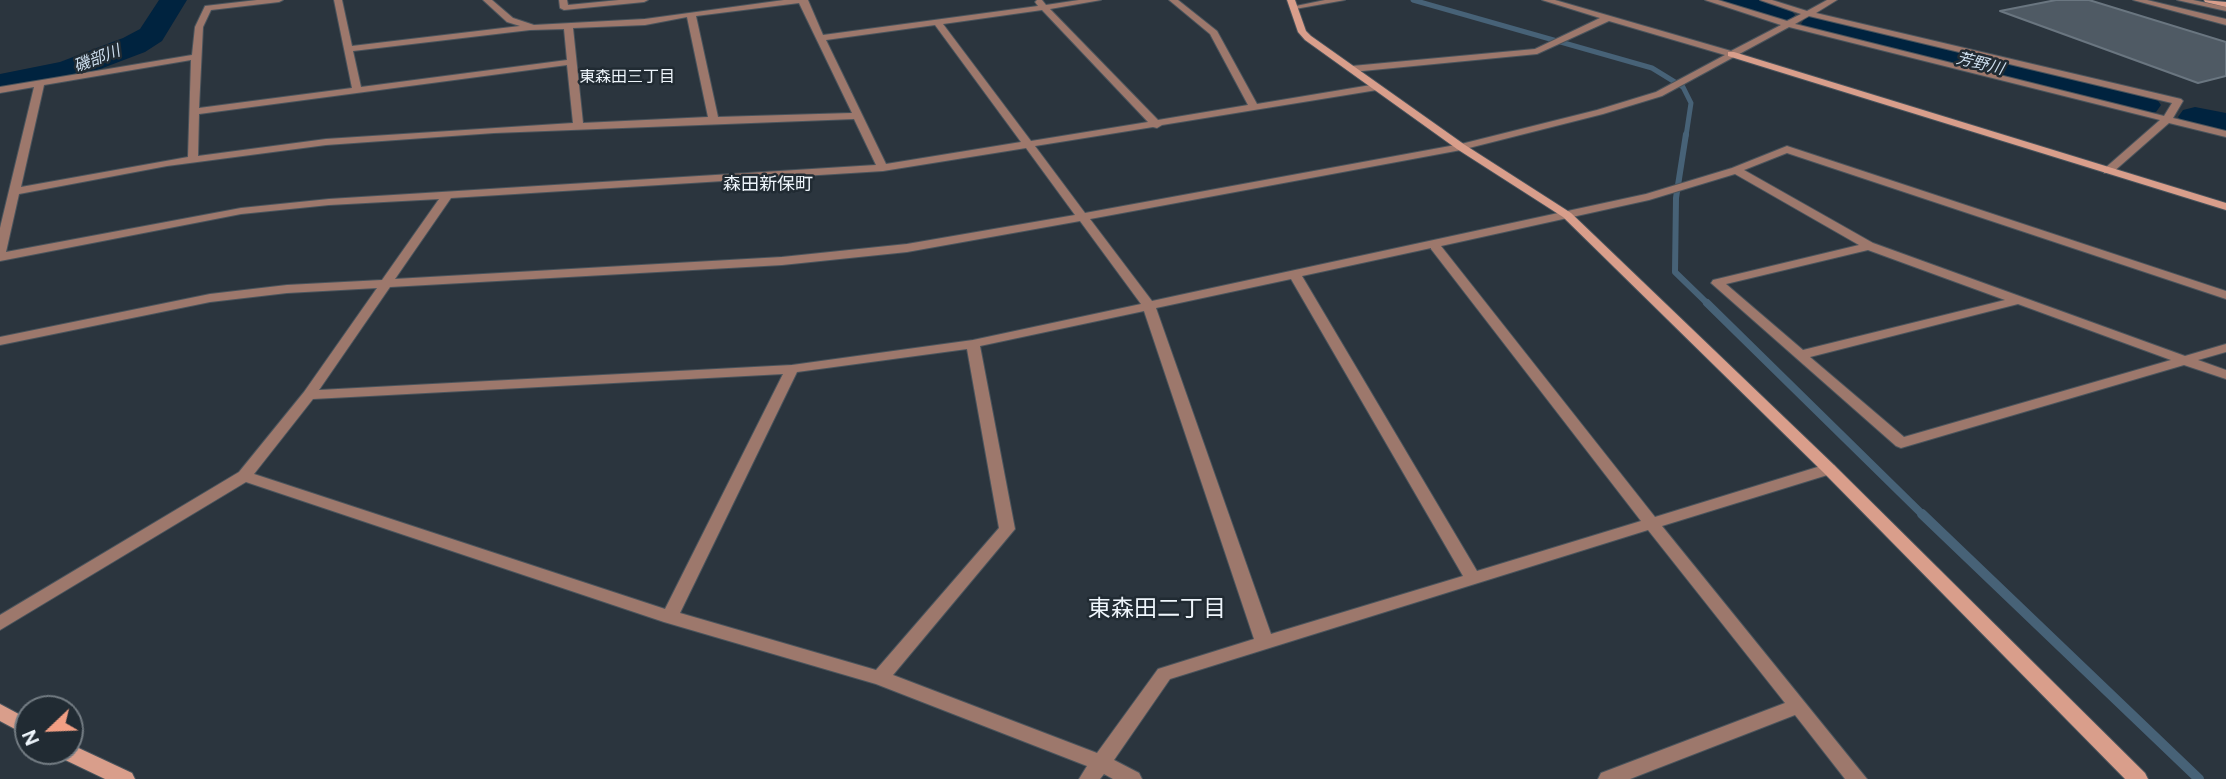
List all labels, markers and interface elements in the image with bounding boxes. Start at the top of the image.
water label: 磯部川 [71,41,123,77]
water label: 芳野川 [1954,49,2006,79]
district label: 東森田三丁目 [579,67,675,87]
district label: 森田新保町 [723,174,813,196]
district label: 東森田二丁目 [1088,595,1226,623]
north arrow [14,695,84,765]
text: N [18,726,45,749]

